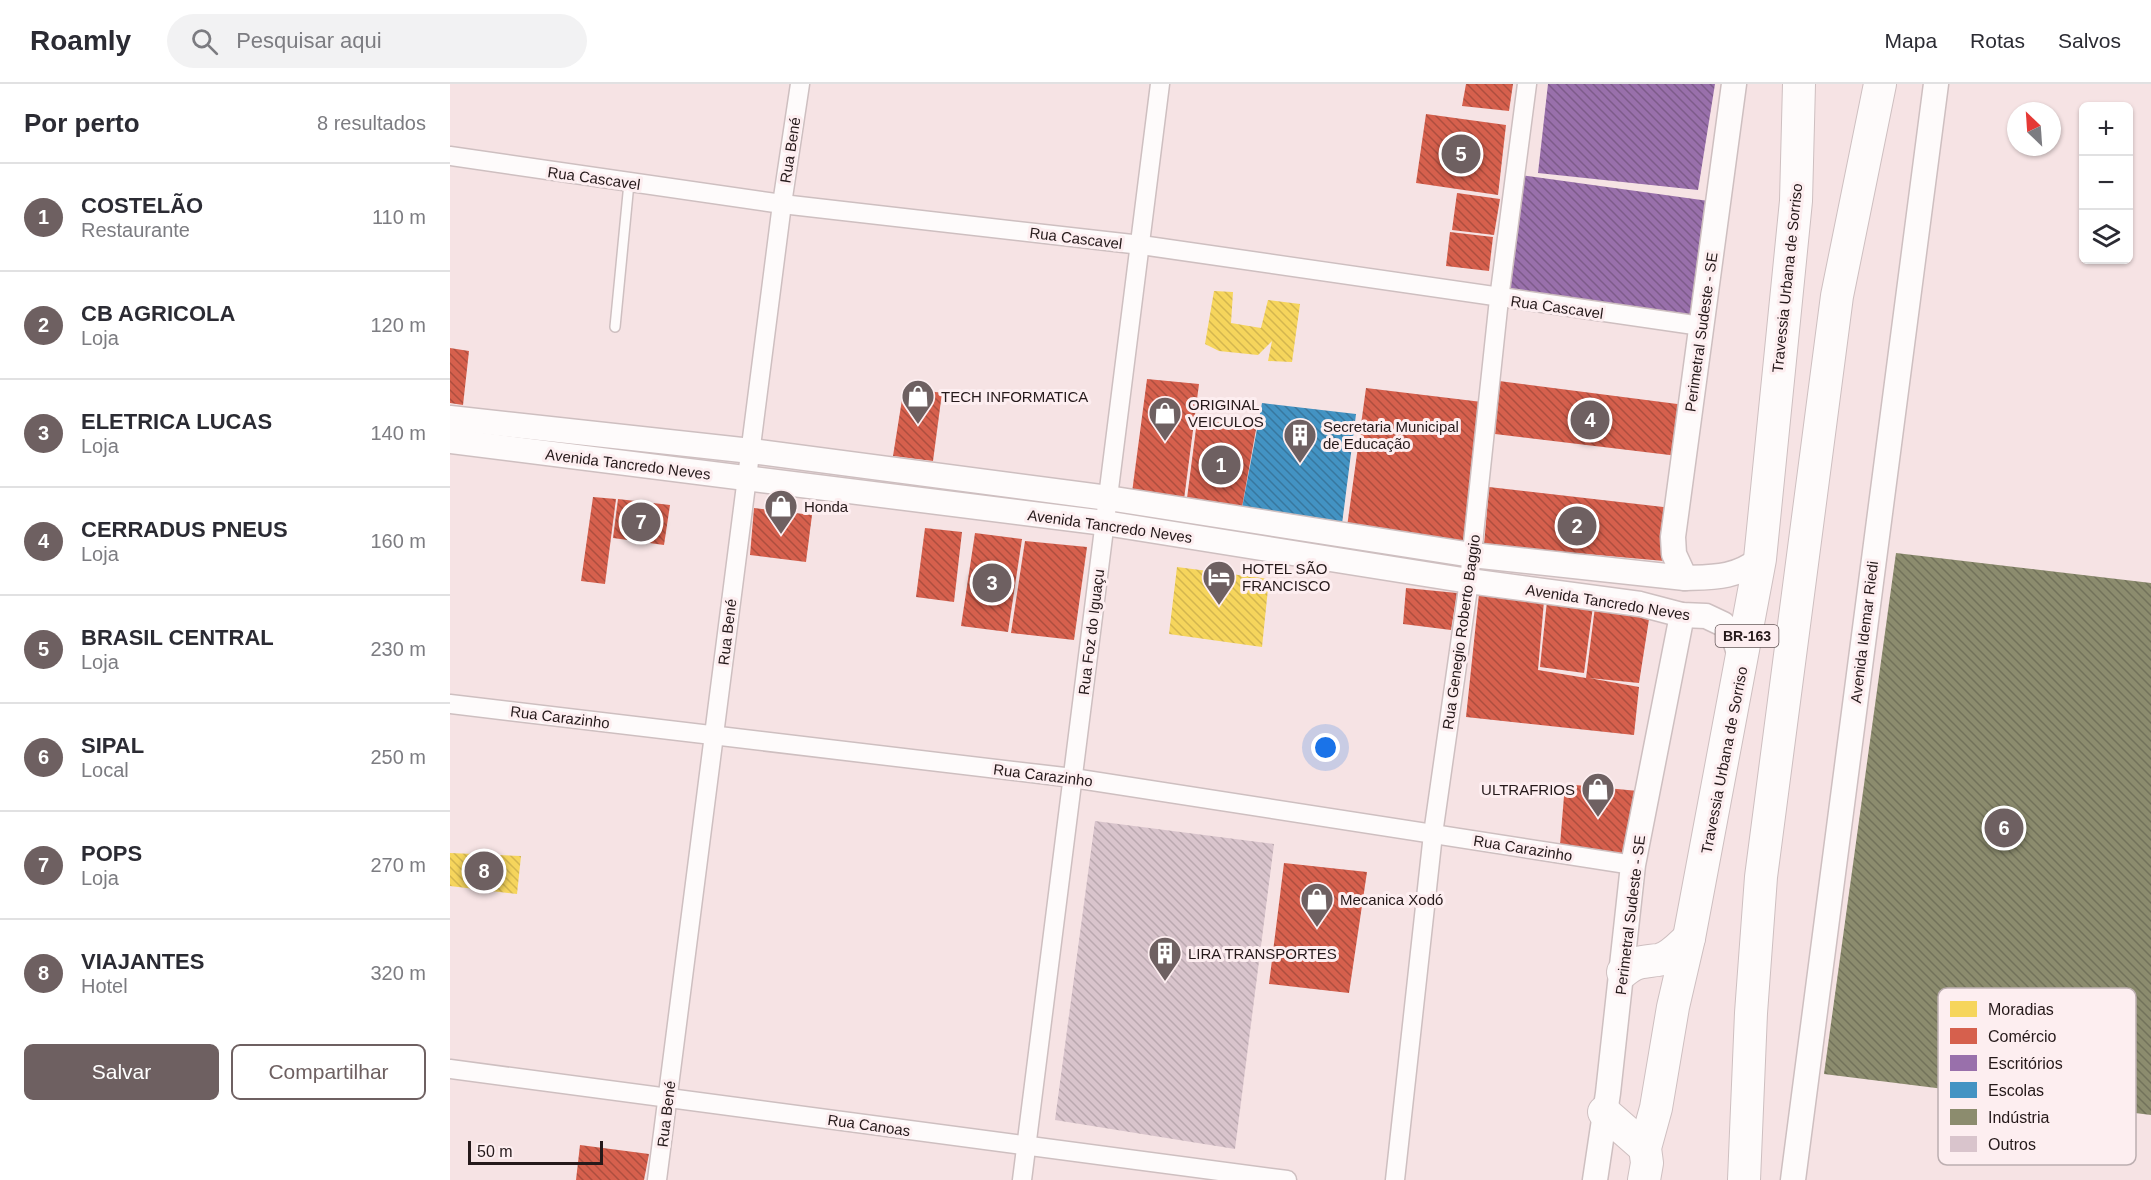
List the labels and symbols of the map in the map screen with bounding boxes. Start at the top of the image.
north arrow [2007,102,2061,156]
street label: Rua Bené [776,116,804,184]
pin: 5 [1442,132,1480,176]
street label: Rua Cascavel [547,163,641,193]
street label: Travessia Urbana de Sorriso [1769,182,1805,374]
street label: Rua Cascavel [1029,224,1123,252]
street label: Perimetral Sudeste - SE [1681,251,1721,413]
street label: Rua Cascavel [1510,292,1604,322]
shop icon: TECH INFORMATICA [900,378,936,425]
place label: TECH INFORMATICA [941,388,1088,405]
shop icon: ORIGINAL VEICULOS [1147,395,1183,442]
place label: ORIGINAL VEICULOS [1188,396,1264,430]
pin: 4 [1570,398,1610,442]
building icon: Secretaria Municipal de Educação [1282,417,1318,464]
place label: Secretaria Municipal de Educação [1323,418,1459,452]
pin: 1 [1202,442,1240,488]
street label: Avenida Tancredo Neves [544,445,712,483]
shop icon: Honda [763,488,799,535]
place label: Honda [804,498,849,515]
pin: 7 [622,500,660,544]
pin: 2 [1558,504,1596,548]
street label: Avenida Tancredo Neves [1027,506,1193,546]
street label: Rua Genegio Roberto Baggio [1439,533,1483,731]
hotel icon: HOTEL SÃO FRANCISCO [1201,559,1237,606]
pin: 3 [972,560,1012,606]
place label: HOTEL SÃO FRANCISCO [1242,560,1330,594]
street label: Avenida Idemar Riedi [1847,560,1881,704]
street label: Rua Foz do Iguaçu [1075,568,1107,696]
street label: Avenida Tancredo Neves [1525,581,1691,623]
street label: Rua Bené [714,598,740,666]
road number: BR-163 [1716,625,1778,647]
street label: Travessia Urbana de Sorriso [1697,665,1751,855]
street label: Rua Carazinho [509,702,611,732]
your location [1311,733,1340,762]
street label: Rua Carazinho [992,760,1094,790]
shop icon: ULTRAFRIOS [1580,771,1616,818]
place label: ULTRAFRIOS [1481,781,1575,798]
pin: 6 [1984,806,2024,850]
street label: Rua Carazinho [1472,832,1574,864]
street label: Perimetral Sudeste - SE [1612,834,1648,996]
pin: 8 [465,848,504,894]
shop icon: Mecanica Xodó [1299,881,1335,928]
place label: Mecanica Xodó [1340,891,1443,908]
building icon: LIRA TRANSPORTES [1147,935,1183,982]
place label: LIRA TRANSPORTES [1188,945,1337,962]
legend [1938,988,2136,1165]
text: Moradias [1988,1001,2054,1018]
text: Comércio [1988,1028,2057,1045]
text: Escritórios [1988,1055,2063,1072]
street label: Rua Bené [653,1080,679,1148]
text: Escolas [1988,1082,2044,1099]
text: Indústria [1988,1109,2049,1126]
street label: Rua Canoas [827,1111,911,1139]
text: Outros [1988,1136,2036,1153]
scale bar [468,1138,603,1166]

